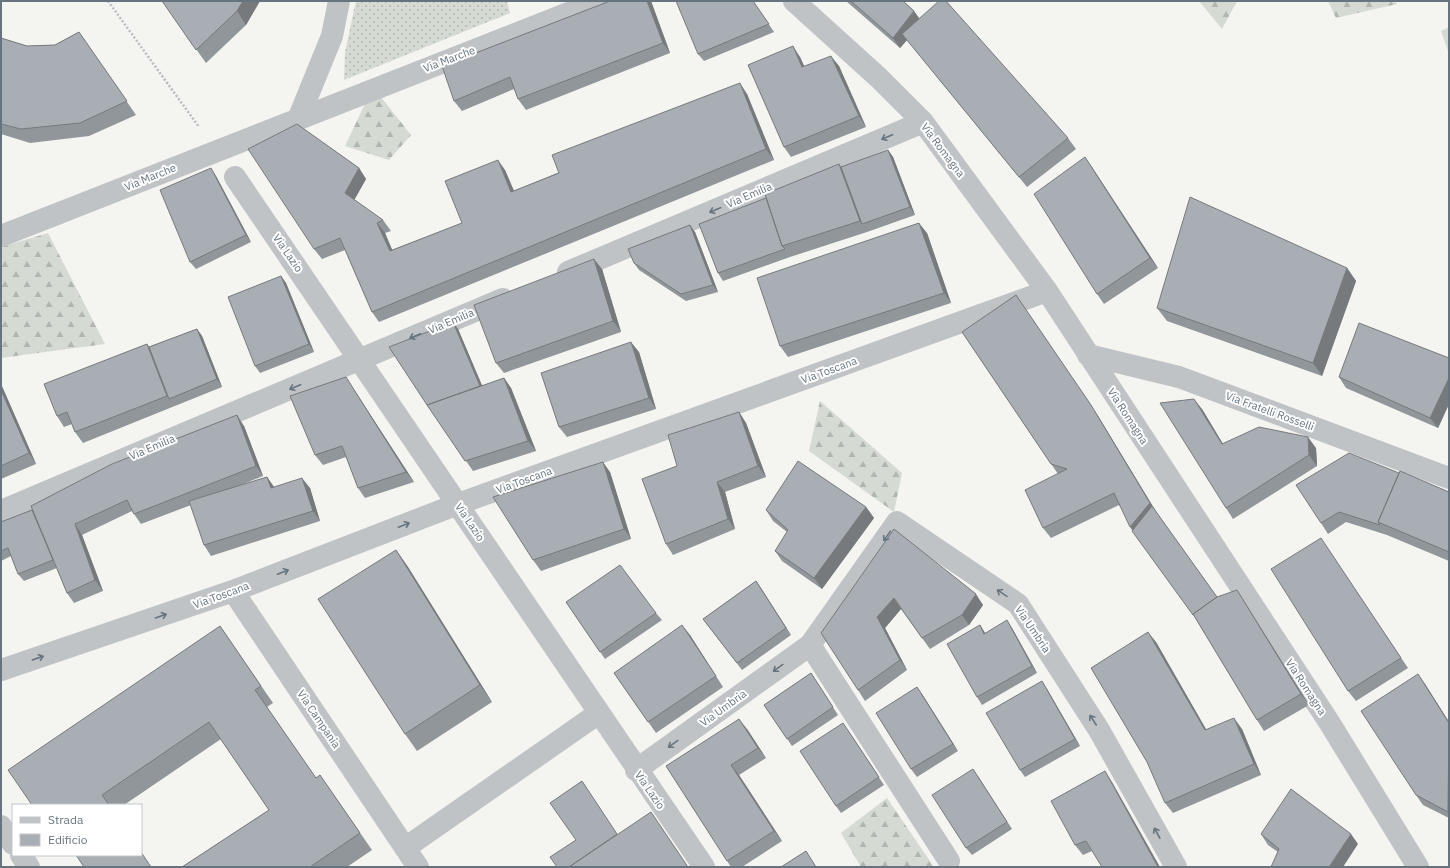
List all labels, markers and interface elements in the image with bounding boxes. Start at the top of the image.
street label: Via Marche [421,43,477,75]
street label: Via Romagna [918,120,968,180]
one-way arrow [881,134,893,142]
street label: Via Marche [122,160,178,194]
street label: Via Emilia [724,179,774,211]
one-way arrow [710,206,722,214]
street label: Via Lazio [270,231,306,275]
street label: Via Emilia [426,305,476,337]
one-way arrow [409,333,421,341]
street label: Via Toscana [799,353,859,387]
one-way arrow [290,384,302,391]
street label: Via Romagna [1105,385,1151,447]
street label: Via Fratelli Rosselli [1224,388,1316,434]
street label: Via Emilia [127,431,177,463]
street label: Via Toscana [494,463,554,497]
street label: Via Lazio [452,500,488,544]
one-way arrow [398,520,410,528]
one-way arrow [883,531,891,542]
one-way arrow [277,567,289,575]
street label: Via Toscana [191,578,251,612]
one-way arrow [997,589,1008,597]
street label: Via Umbria [1012,603,1054,655]
one-way arrow [155,611,167,619]
one-way arrow [32,654,44,662]
street label: Via Romagna [1283,656,1329,718]
one-way arrow [773,664,784,672]
street label: Via Umbria [697,686,749,730]
street label: Via Campania [294,687,344,751]
one-way arrow [1088,714,1096,726]
one-way arrow [667,740,678,748]
street label: Via Lazio [632,768,668,812]
legend [12,804,142,856]
text: Strada [48,812,84,827]
one-way arrow [1153,827,1161,839]
text: Edificio [48,832,88,847]

